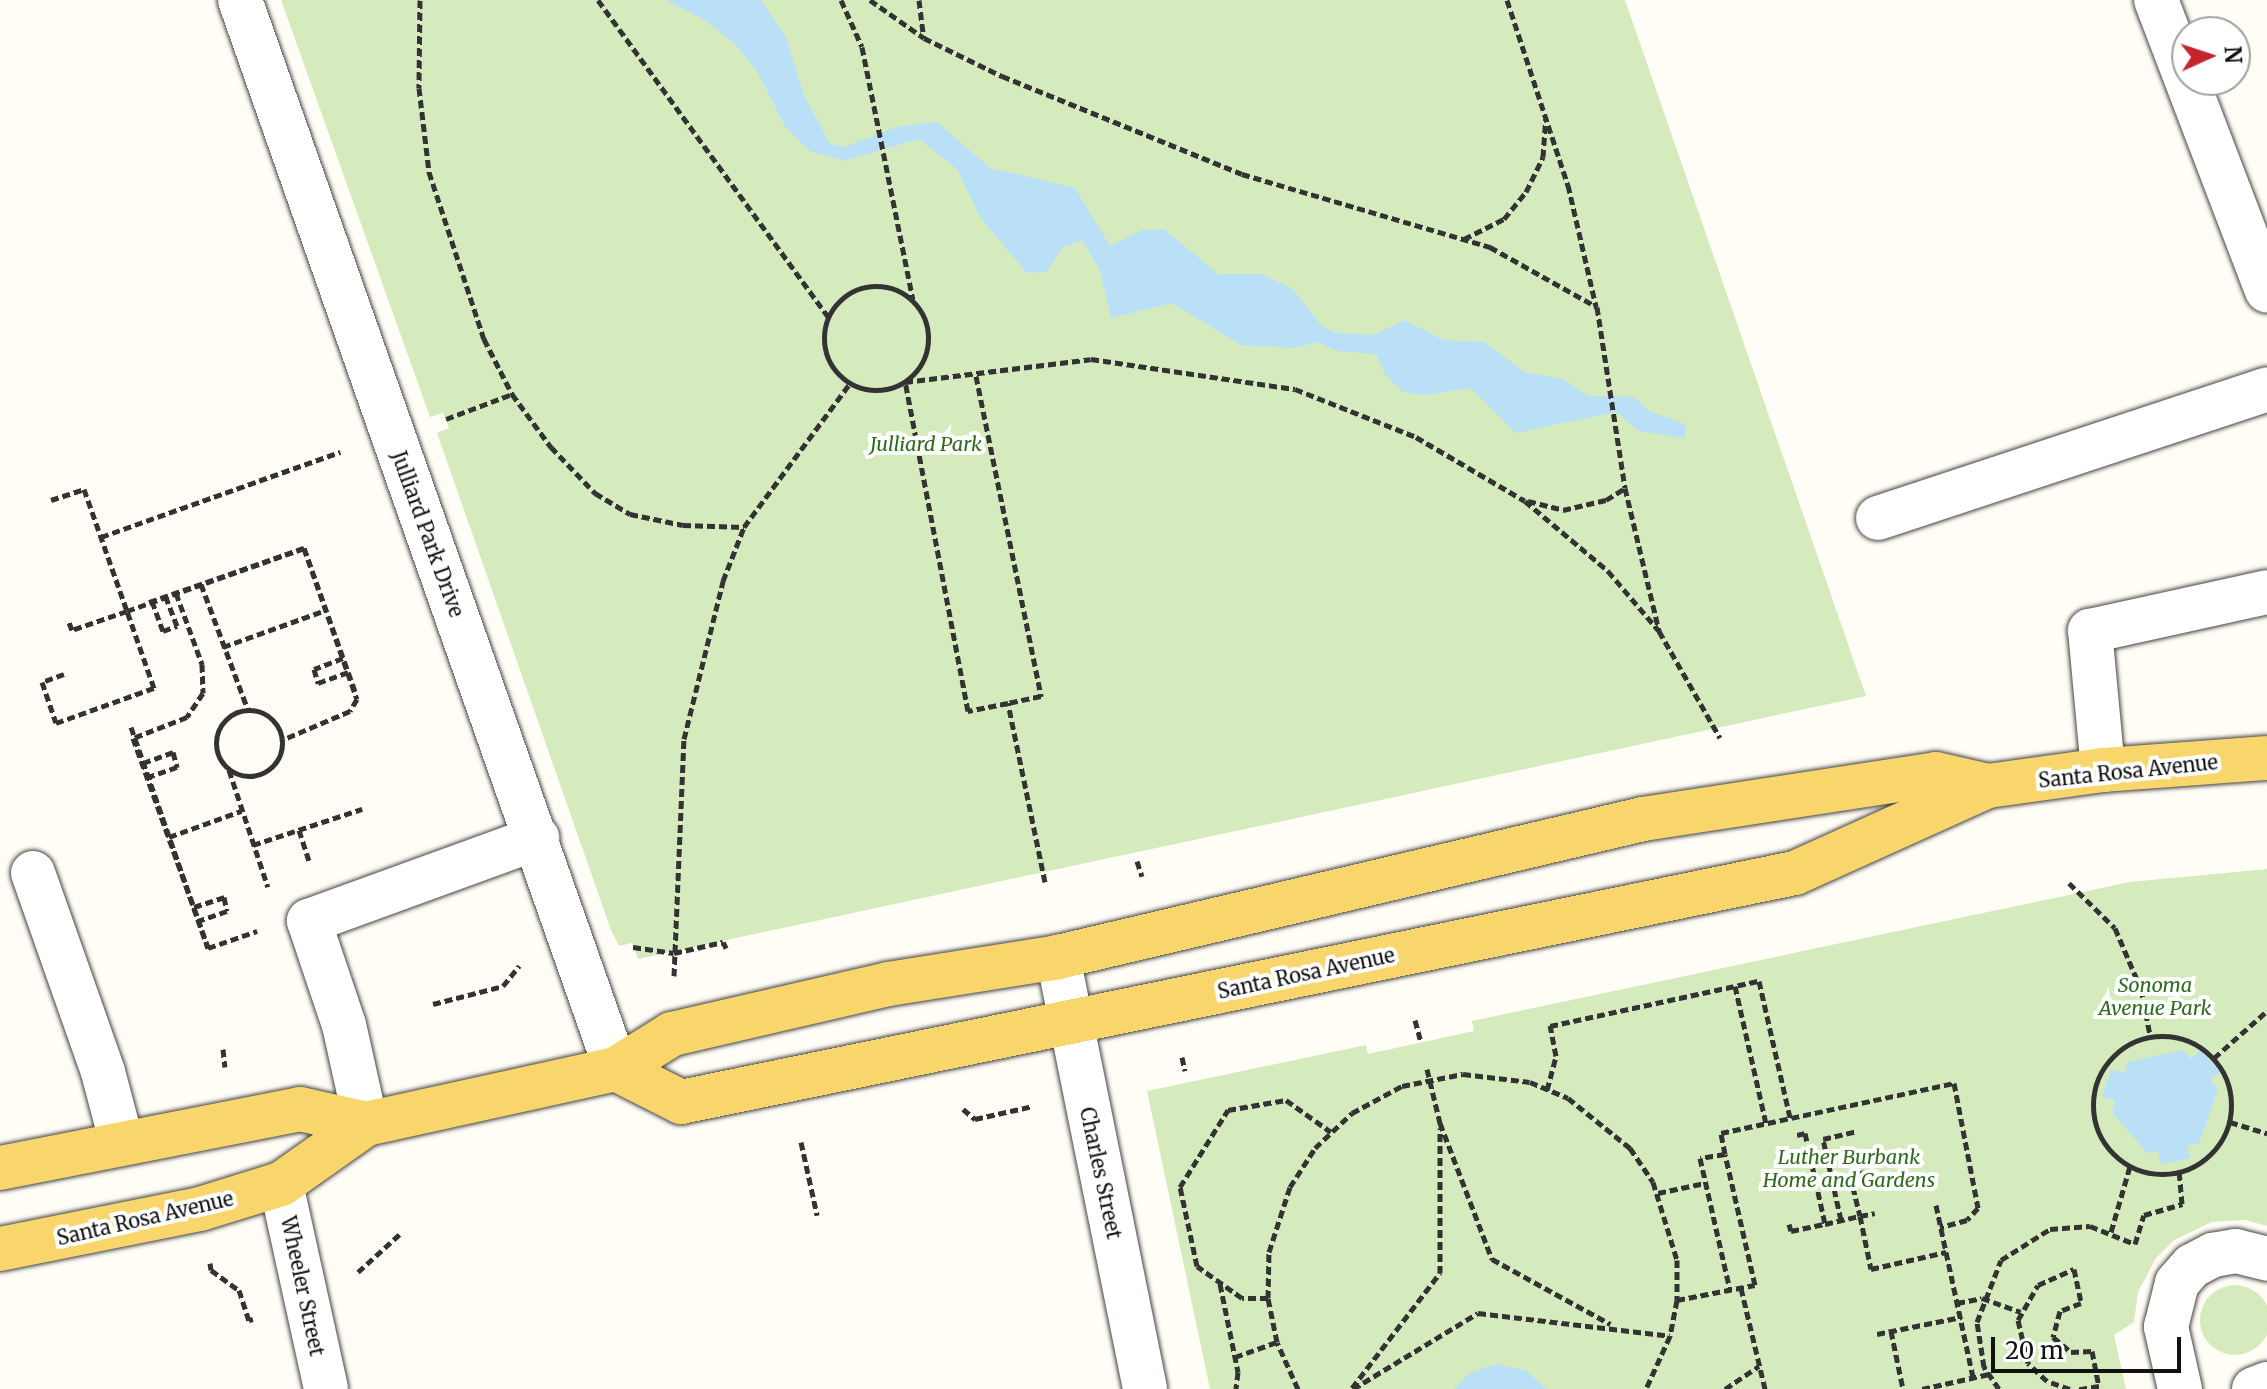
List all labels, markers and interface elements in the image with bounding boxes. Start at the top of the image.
north arrow [2171,16,2251,96]
text: N [2219,45,2247,64]
park label: Julliard Park [870,431,982,455]
street label: Julliard Park Drive [387,448,469,620]
street label: Santa Rosa Avenue [2037,750,2219,792]
street label: Santa Rosa Avenue [1215,942,1397,1004]
park label: Sonoma Avenue Park [2099,973,2211,1020]
street label: Charles Street [1075,1105,1127,1241]
park label: Luther Burbank Home and Gardens [1763,1144,1935,1191]
street label: Santa Rosa Avenue [54,1186,236,1250]
street label: Wheeler Street [276,1214,330,1358]
scale bar [1995,1321,2185,1371]
text: 20 m [2005,1335,2064,1366]

